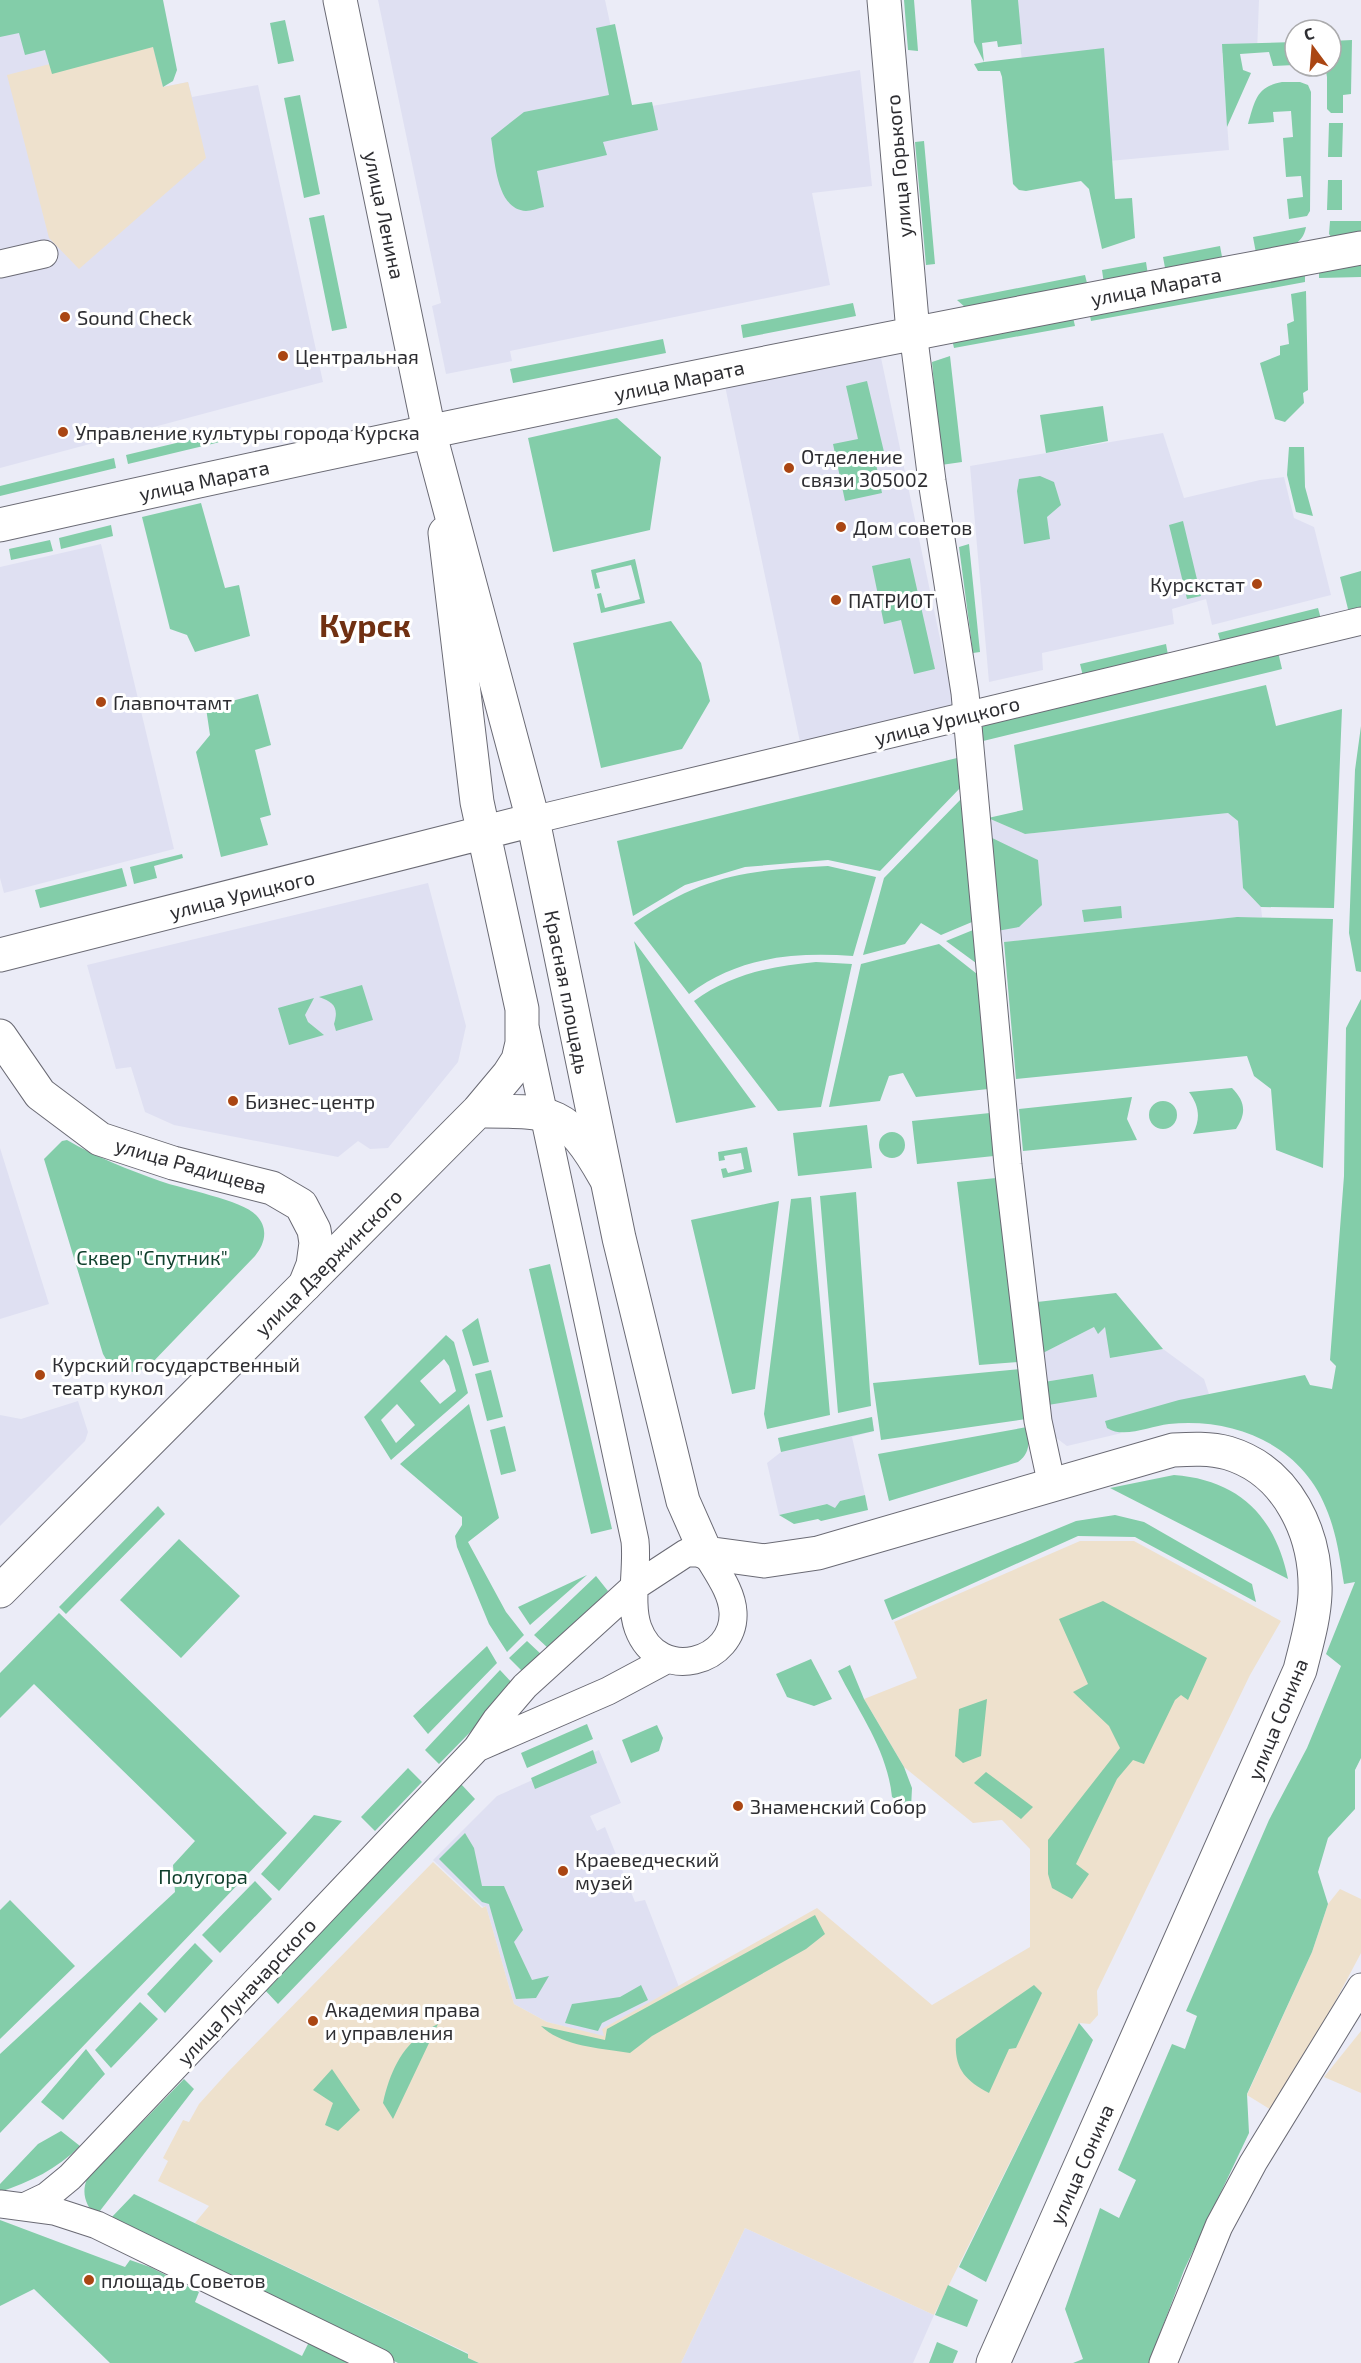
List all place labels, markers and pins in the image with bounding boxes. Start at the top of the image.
place label: Sound Check [77,305,192,329]
marker: Sound Check [58,310,72,324]
place label: Центральная [295,344,419,368]
marker: Центральная [276,349,290,363]
place label: Управление культуры города Курска [75,420,420,445]
marker: Управление культуры города Курска [56,425,70,439]
place label: Отделение связи 305002 [801,444,928,491]
marker: Отделение связи 305002 [782,461,796,475]
place label: Дом советов [853,515,972,539]
marker: Дом советов [834,520,848,534]
place label: Курскстат [1150,572,1245,597]
marker: Курскстат [1250,577,1264,591]
place label: ПАТРИОТ [848,588,935,612]
marker: ПАТРИОТ [829,593,843,607]
place label: Главпочтамт [113,690,232,714]
marker: Главпочтамт [94,695,108,709]
place label: Бизнес-центр [245,1089,375,1113]
marker: Бизнес-центр [226,1094,240,1108]
place label: Курский государственный театр кукол [52,1352,300,1400]
marker: Курский государственный театр кукол [33,1368,47,1382]
place label: Знаменский Собор [750,1794,927,1818]
marker: Знаменский Собор [731,1799,745,1813]
place label: Краеведческий музей [575,1847,719,1895]
marker: Краеведческий музей [556,1864,570,1878]
place label: Академия права и управления [325,1997,480,2045]
marker: Академия права и управления [306,2014,320,2028]
place label: площадь Советов [101,2268,266,2292]
marker: площадь Советов [82,2273,96,2287]

